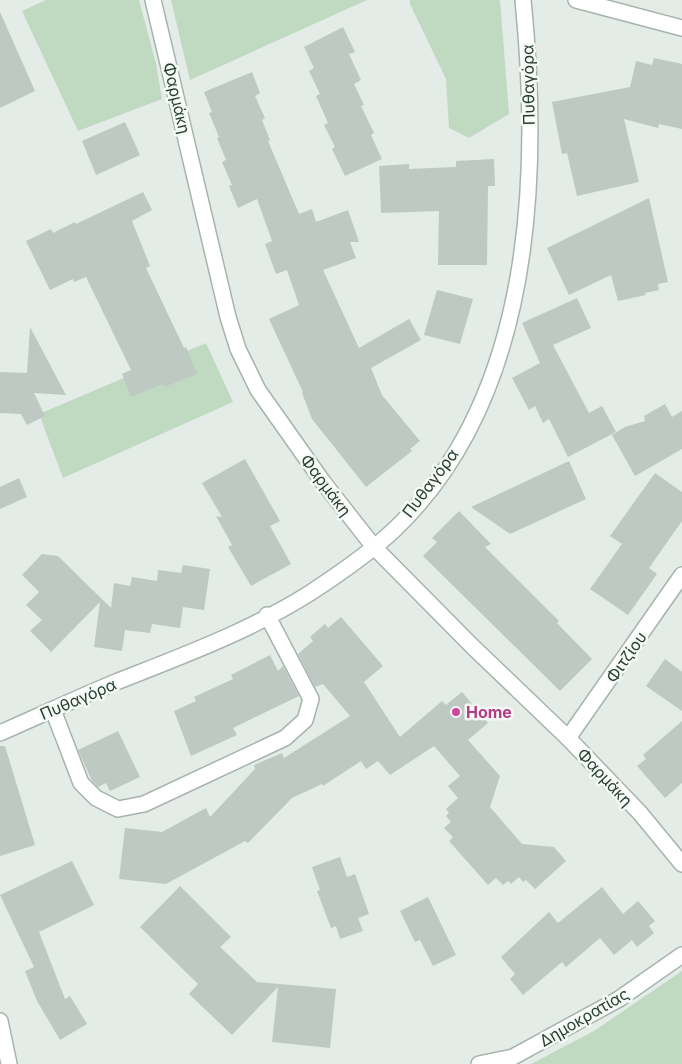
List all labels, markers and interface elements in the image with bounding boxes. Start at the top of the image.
street label: Πυθαγόρα [517,44,539,126]
street label: Φαρμάκη [159,60,195,136]
street label: Πυθαγόρα [398,445,462,521]
street label: Φαρμάκη [296,450,356,520]
street label: Φιτζίου [601,628,651,686]
street label: Πυθαγόρα [37,674,119,724]
place label: Home [466,702,512,722]
marker: Home [450,706,462,718]
street label: Φαρμάκη [573,744,637,810]
street label: Δημοκρατίας [536,983,632,1051]

